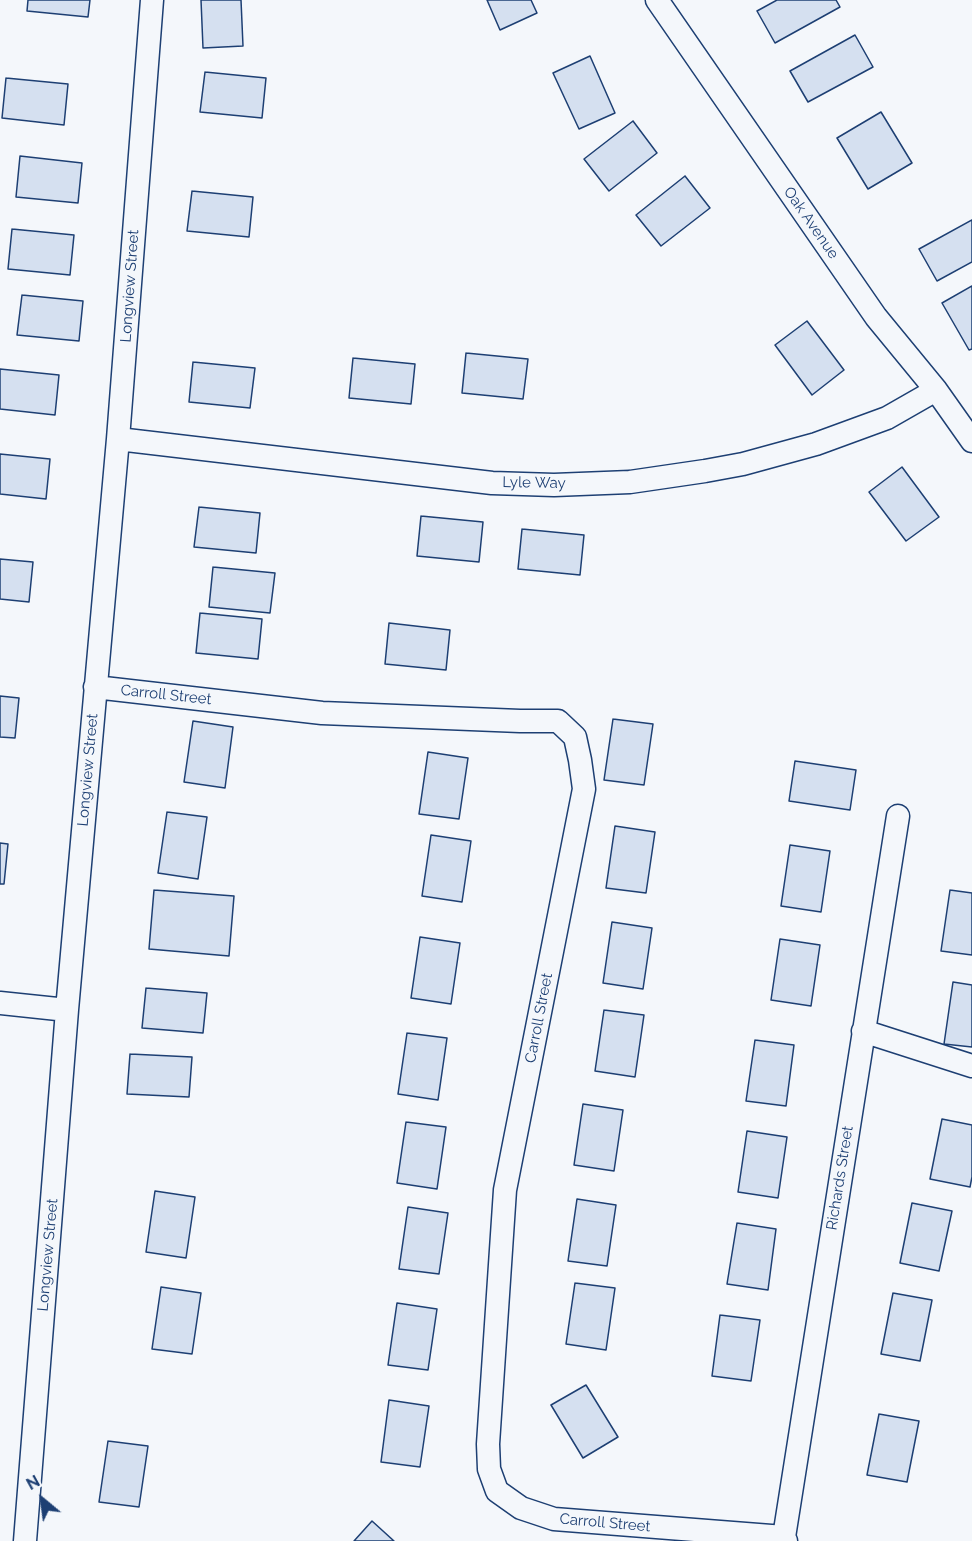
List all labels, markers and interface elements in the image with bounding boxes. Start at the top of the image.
street label: Oak Avenue [780,184,842,262]
street label: Longview Street [117,229,143,343]
street label: Lyle Way [502,473,566,493]
street label: Carroll Street [120,681,212,709]
street label: Longview Street [74,713,102,827]
street label: Carroll Street [521,971,557,1065]
street label: Richards Street [823,1125,857,1231]
street label: Longview Street [34,1198,62,1312]
north arrow [12,1469,72,1529]
text: N [23,1472,43,1494]
street label: Carroll Street [559,1510,651,1536]

